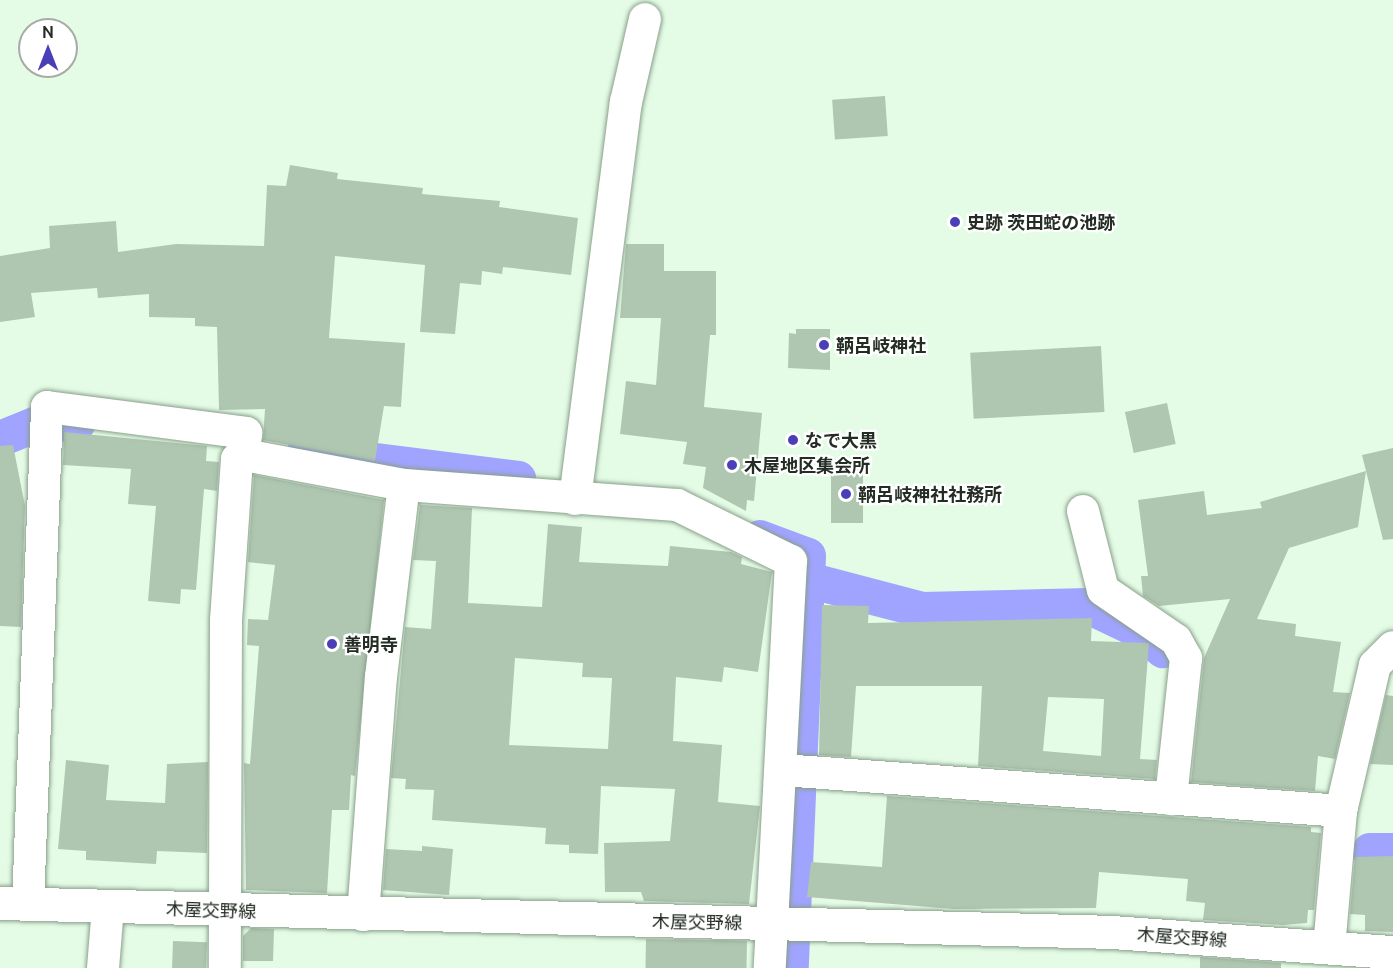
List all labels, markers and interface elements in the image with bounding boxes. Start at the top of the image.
north arrow [18,18,78,78]
text: N [42,23,54,41]
place label: 史跡 茨田蛇の池跡 [967,211,1115,233]
marker: 史跡 茨田蛇の池跡 [948,215,962,229]
place label: 鞆呂岐神社 [836,334,926,356]
marker: 鞆呂岐神社 [817,338,831,352]
place label: なで大黒 [805,429,877,451]
marker: なで大黒 [786,433,800,447]
place label: 木屋地区集会所 [744,454,870,476]
marker: 木屋地区集会所 [725,458,739,472]
place label: 鞆呂岐神社社務所 [858,483,1002,505]
marker: 鞆呂岐神社社務所 [839,487,853,501]
place label: 善明寺 [344,633,398,655]
marker: 善明寺 [325,637,339,651]
street label: 木屋交野線 [166,898,256,922]
street label: 木屋交野線 [652,910,742,934]
street label: 木屋交野線 [1136,923,1228,951]

